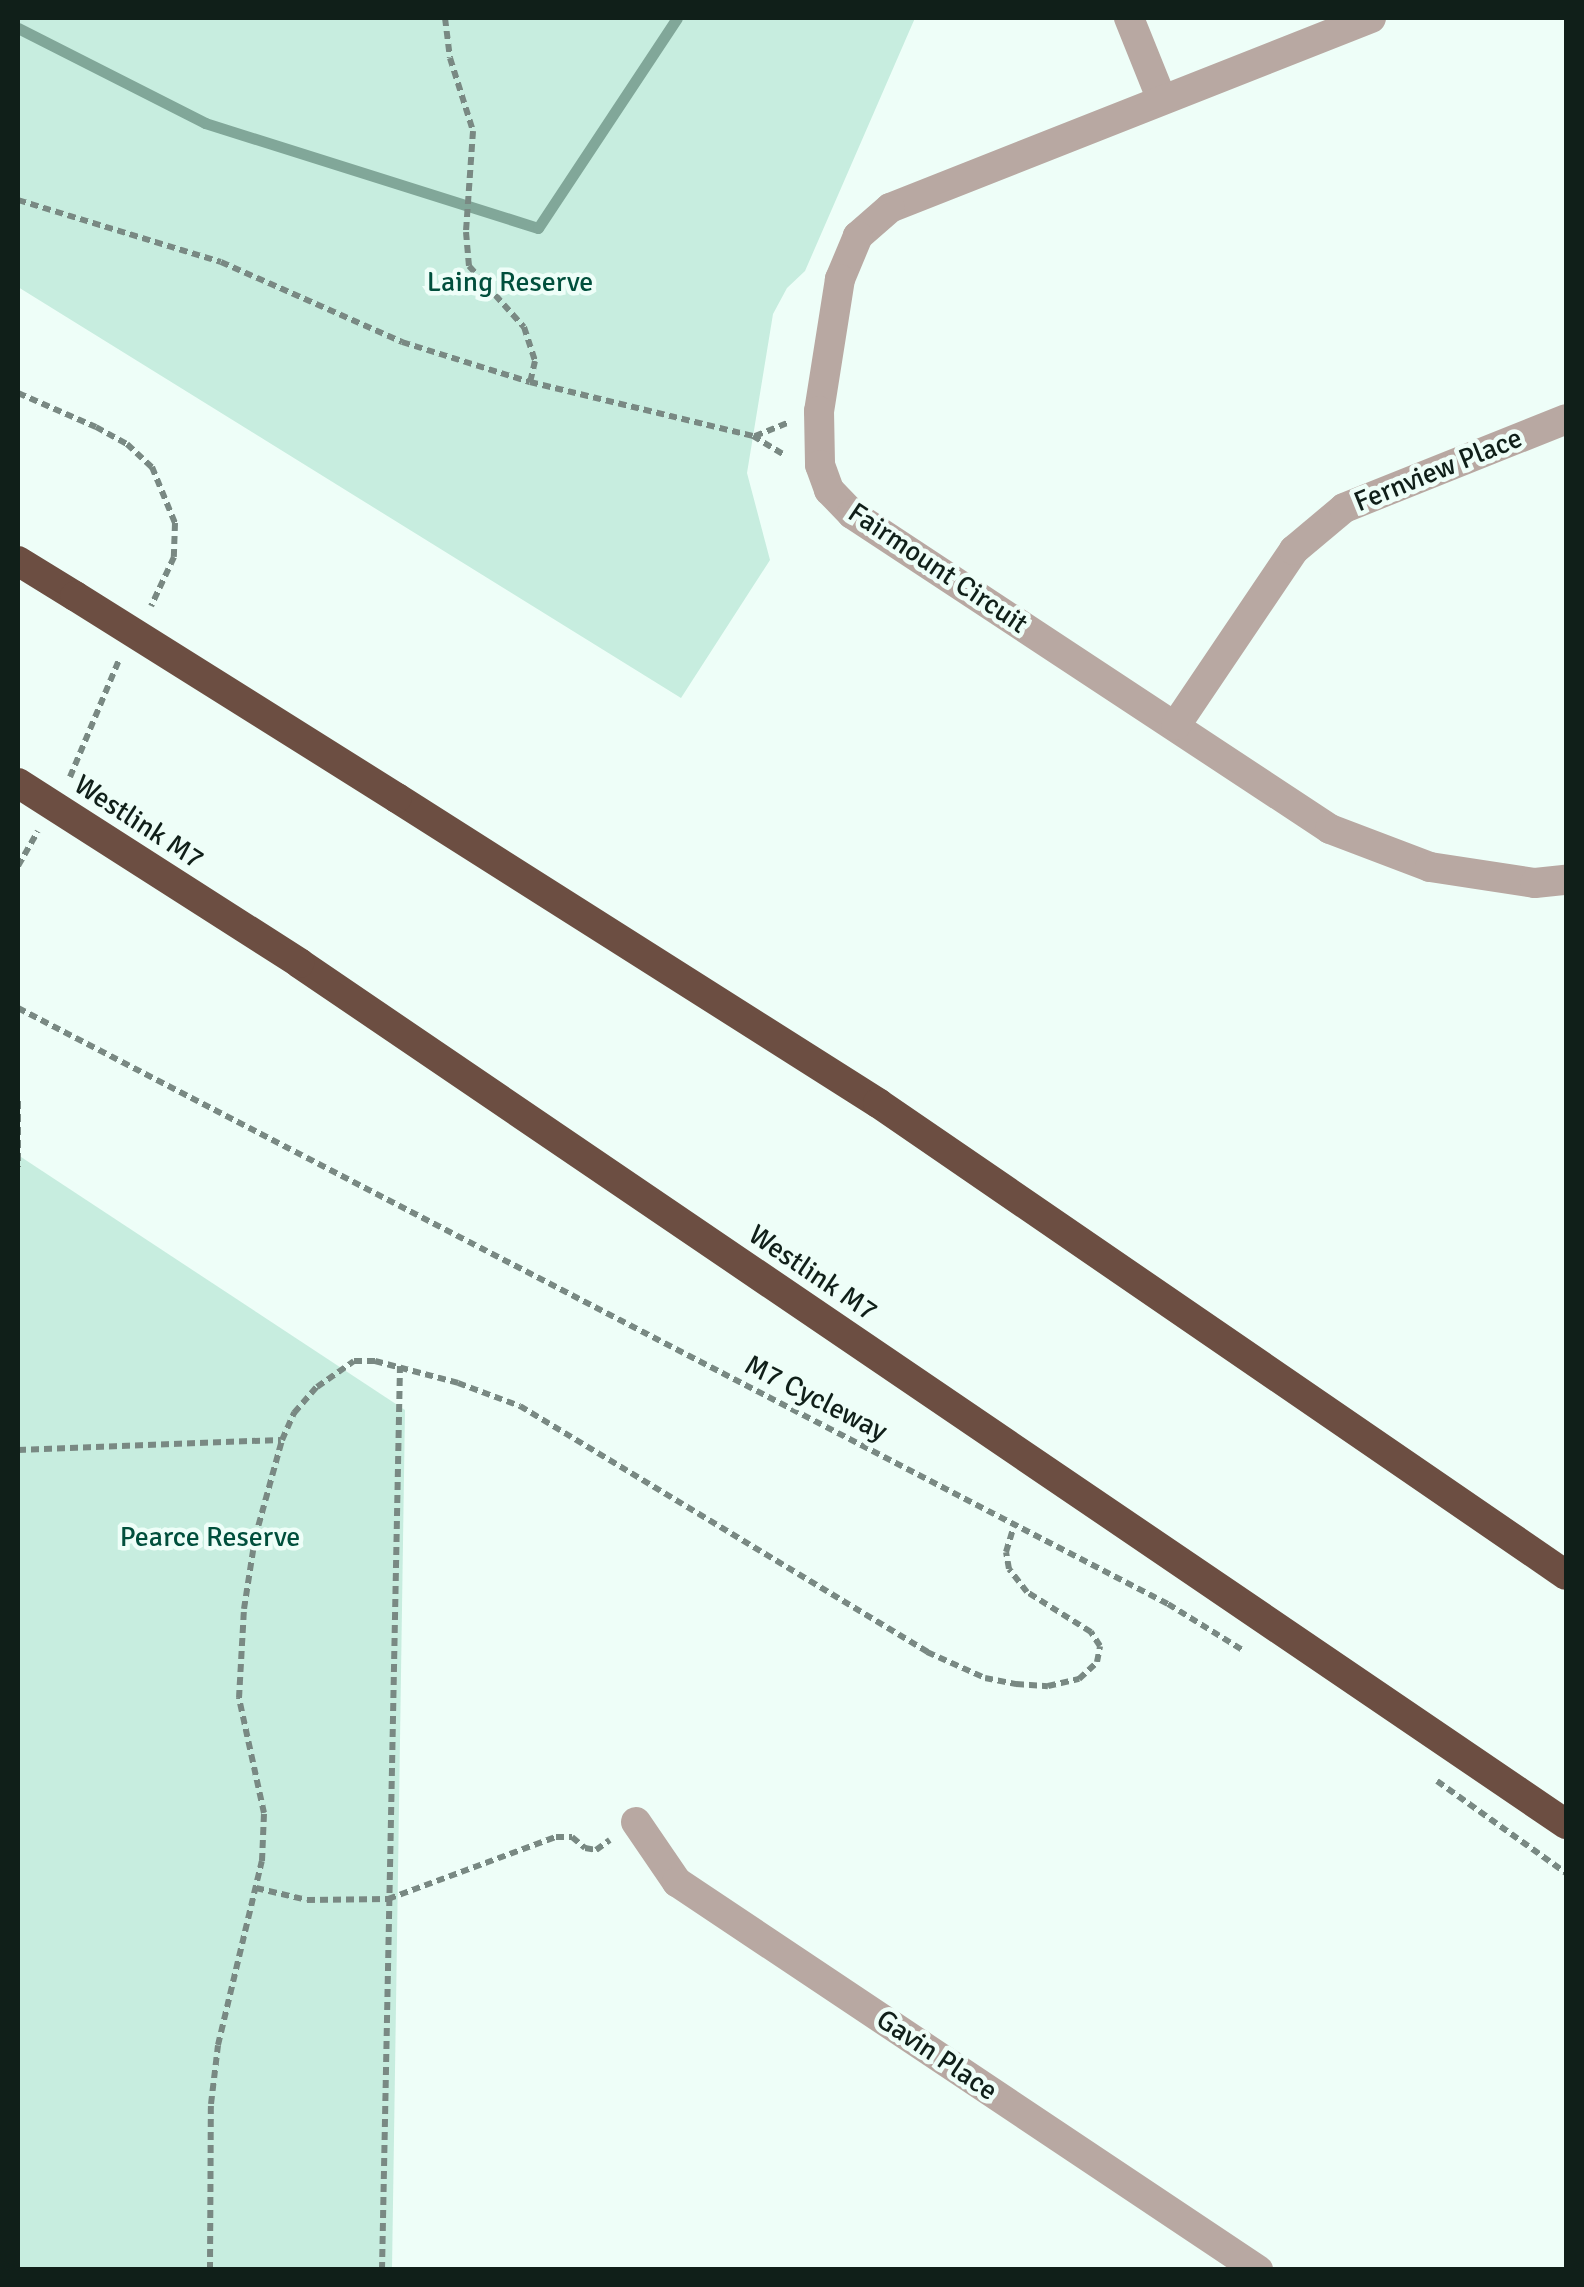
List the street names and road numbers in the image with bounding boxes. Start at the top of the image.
street label: Fernview Place [1349,421,1527,519]
street label: Fairmount Circuit [842,496,1034,640]
street label: Westlink M7 [68,768,210,876]
street label: Westlink M7 [742,1218,884,1328]
street label: M7 Cycleway [739,1348,893,1448]
street label: Gavin Place [870,2002,1004,2108]

